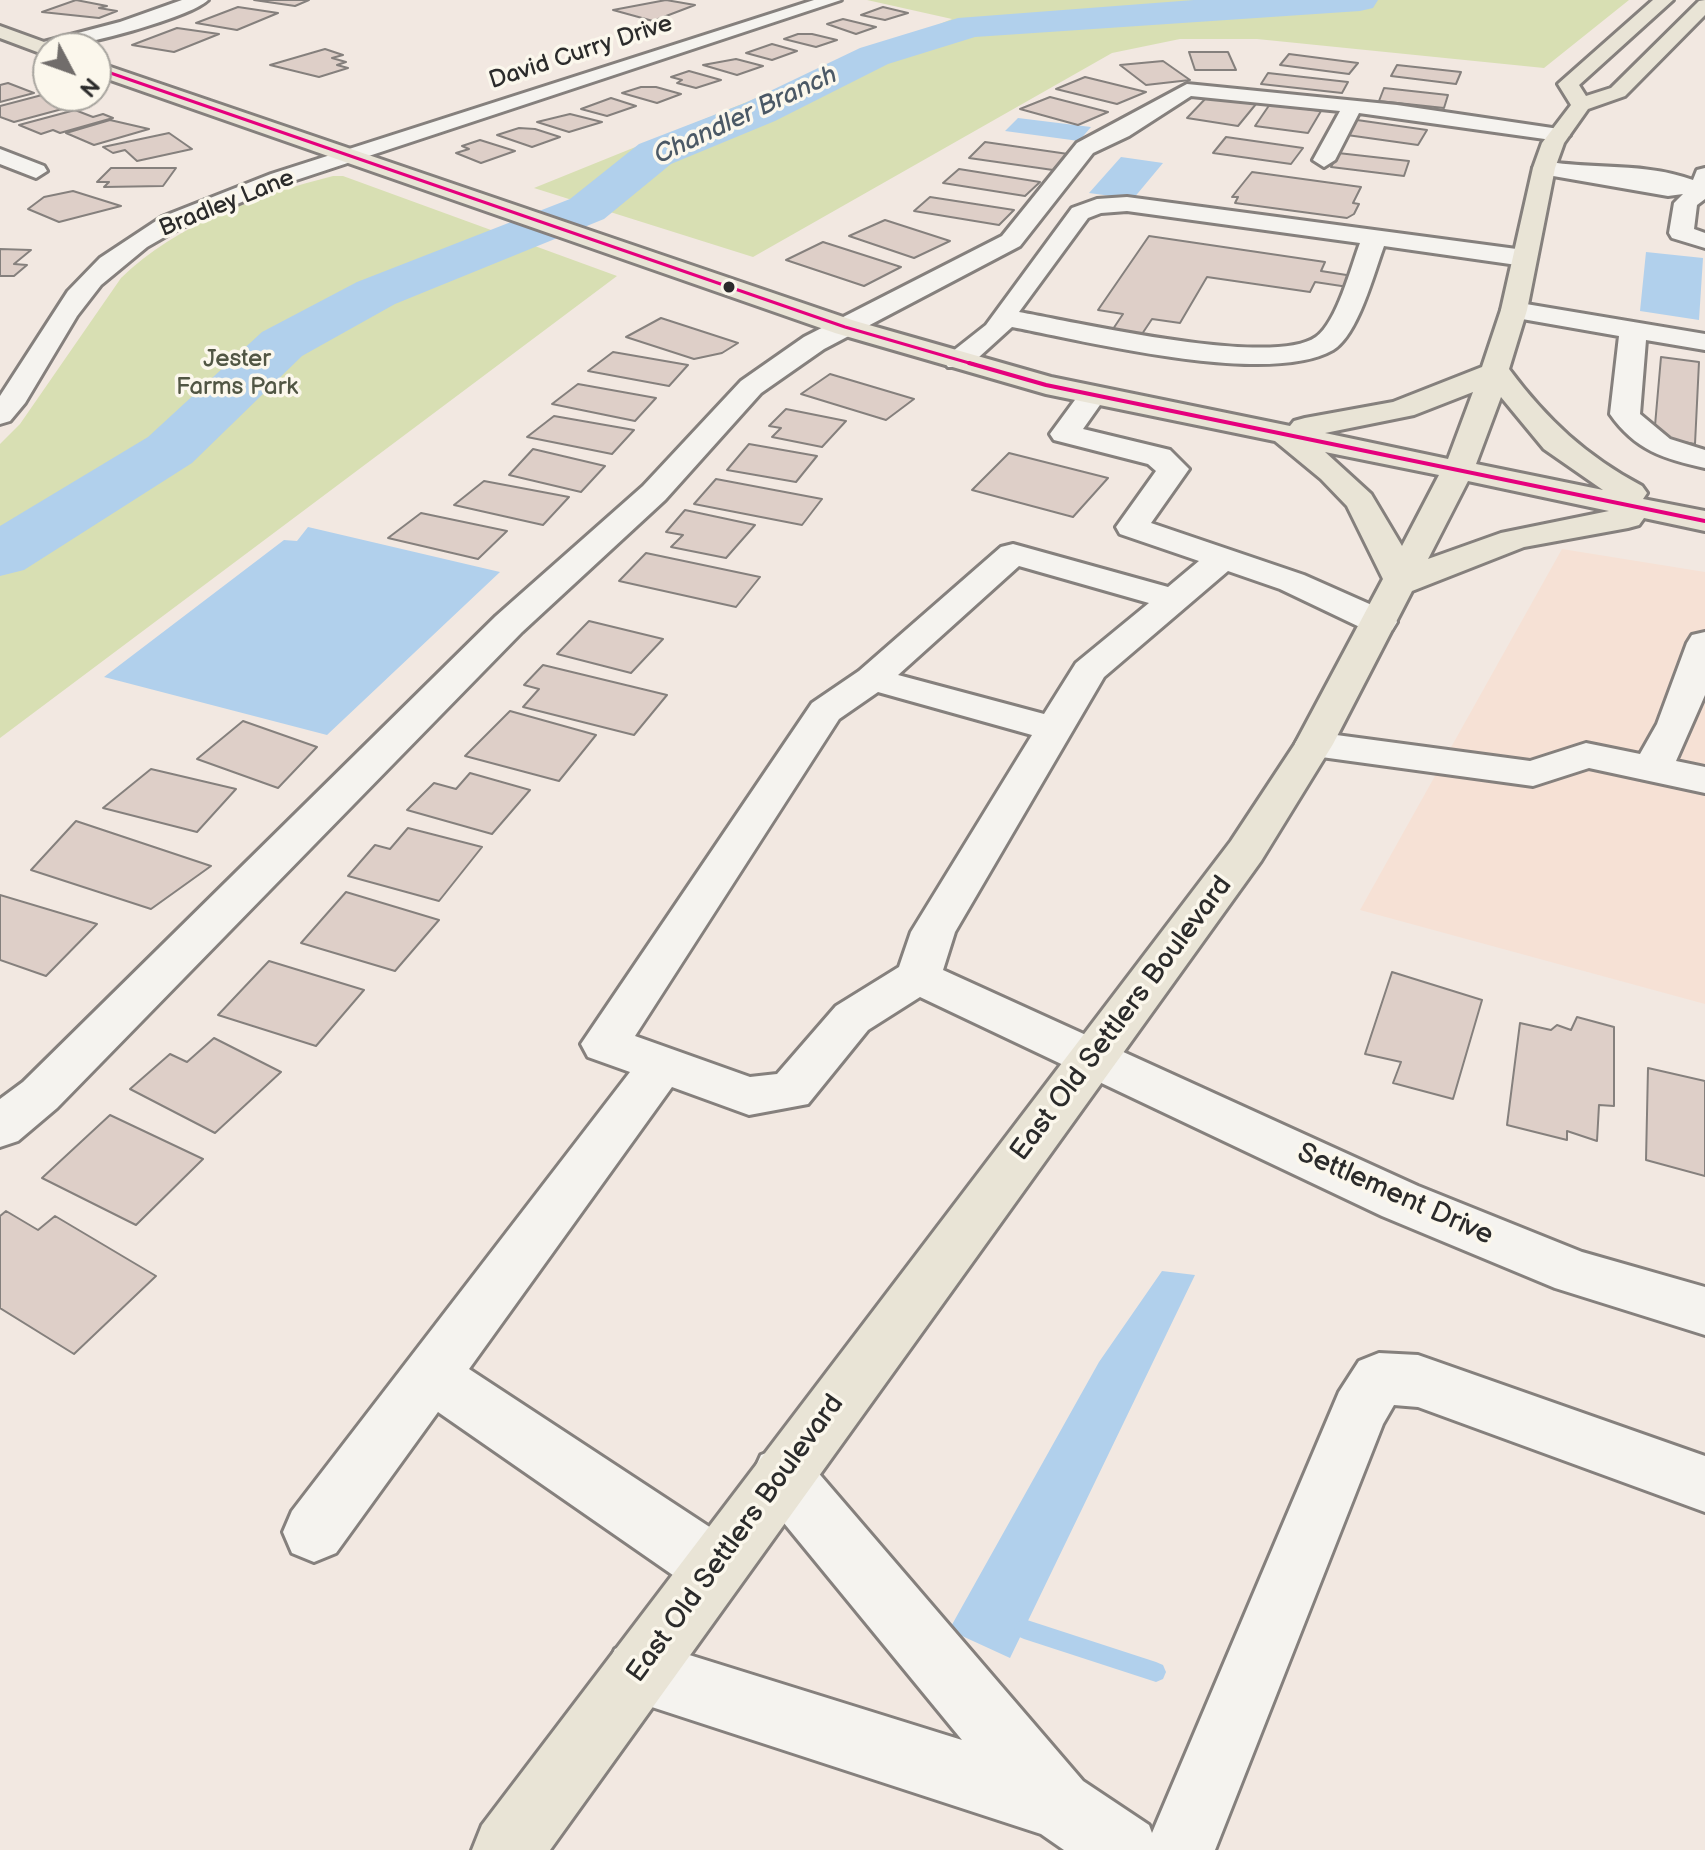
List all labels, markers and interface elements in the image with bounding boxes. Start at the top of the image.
street label: David Curry Drive [486,10,676,96]
north arrow [32,32,112,112]
water label: Chandler Branch [650,60,842,172]
text: N [73,72,105,102]
street label: Bradley Lane [155,164,299,244]
unlabelled marker [721,279,737,295]
park label: Jester Farms Park [176,346,298,402]
street label: East Old Settlers Boulevard [1004,870,1240,1168]
street label: Settlement Drive [1292,1137,1498,1253]
street label: East Old Settlers Boulevard [620,1388,852,1690]

